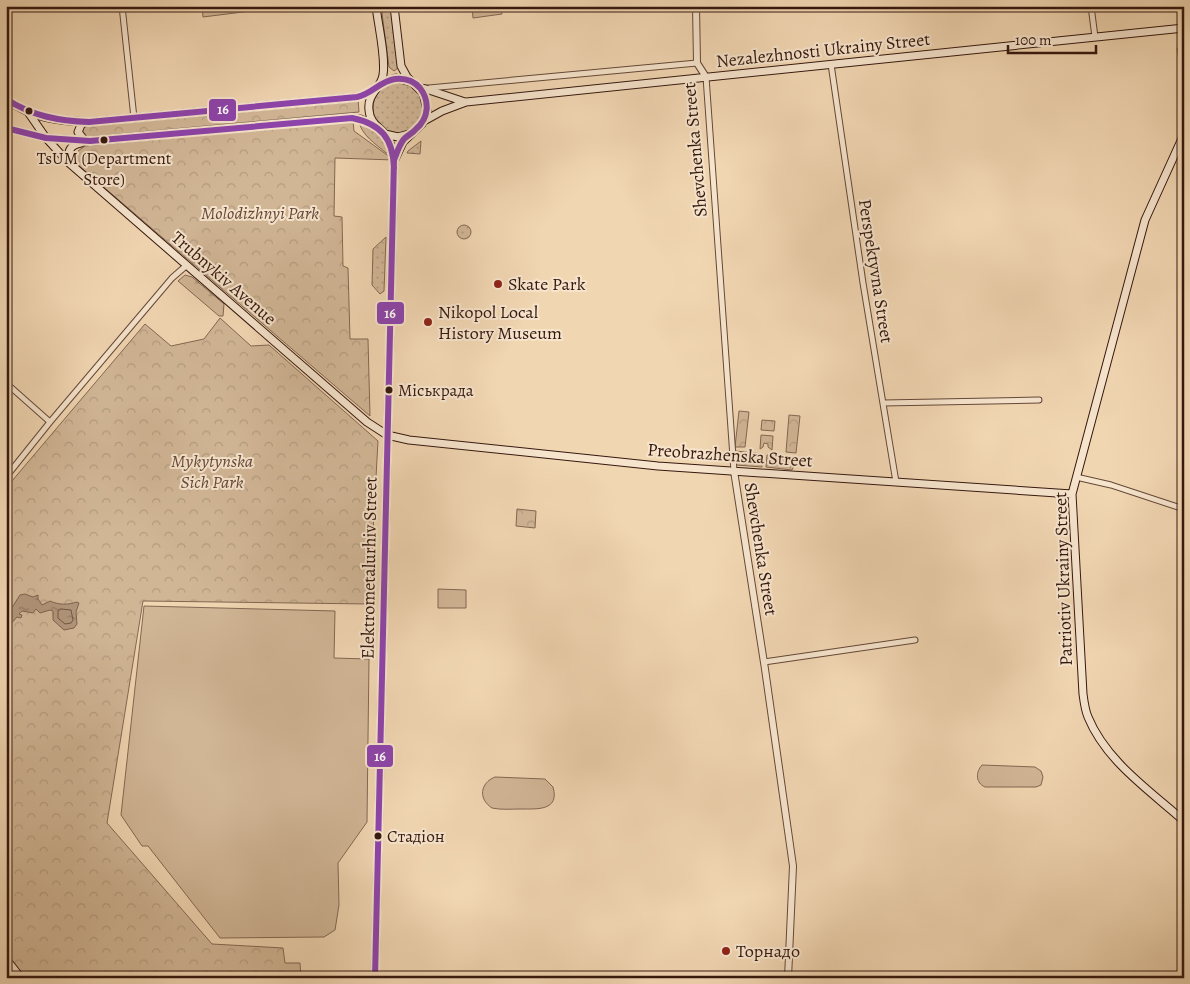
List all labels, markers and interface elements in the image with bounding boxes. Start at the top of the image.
scale bar [1008,22,1095,54]
street label: Nezalezhnosti Ukrainy Street [715,27,931,73]
text: 100 m [1015,30,1052,50]
street label: Shevchenka Street [677,82,713,218]
line badge: 16 [208,98,237,122]
text: 16 [217,100,229,119]
unlabelled marker [24,106,34,116]
marker: TsUM (Department Store) [99,135,109,145]
place label: TsUM (Department Store) [37,147,172,191]
street label: Perspektyvna Street [853,197,899,345]
park label: Molodizhnyi Park [201,201,319,225]
street label: Trubnykiv Avenue [166,226,282,330]
place label: Skate Park [508,272,586,296]
marker: Skate Park [492,278,504,290]
place label: Nikopol Local History Museum [438,300,562,345]
line badge: 16 [376,301,405,325]
text: 16 [384,304,396,323]
marker: Nikopol Local History Museum [422,316,434,328]
place label: Міськрада [398,379,474,402]
marker: Міськрада [384,385,394,395]
street label: Preobrazhenska Street [647,437,813,473]
park label: Mykytynska Sich Park [171,449,253,494]
street label: Elektrometalurhiv Street [355,476,383,659]
street label: Shevchenka Street [739,481,783,617]
street label: Patriotiv Ukrainy Street [1048,491,1078,666]
line badge: 16 [366,744,394,768]
text: 16 [374,747,386,766]
place label: Стадіон [387,825,445,848]
marker: Стадіон [373,831,383,841]
place label: Торнадо [736,939,800,963]
marker: Торнадо [720,945,732,957]

